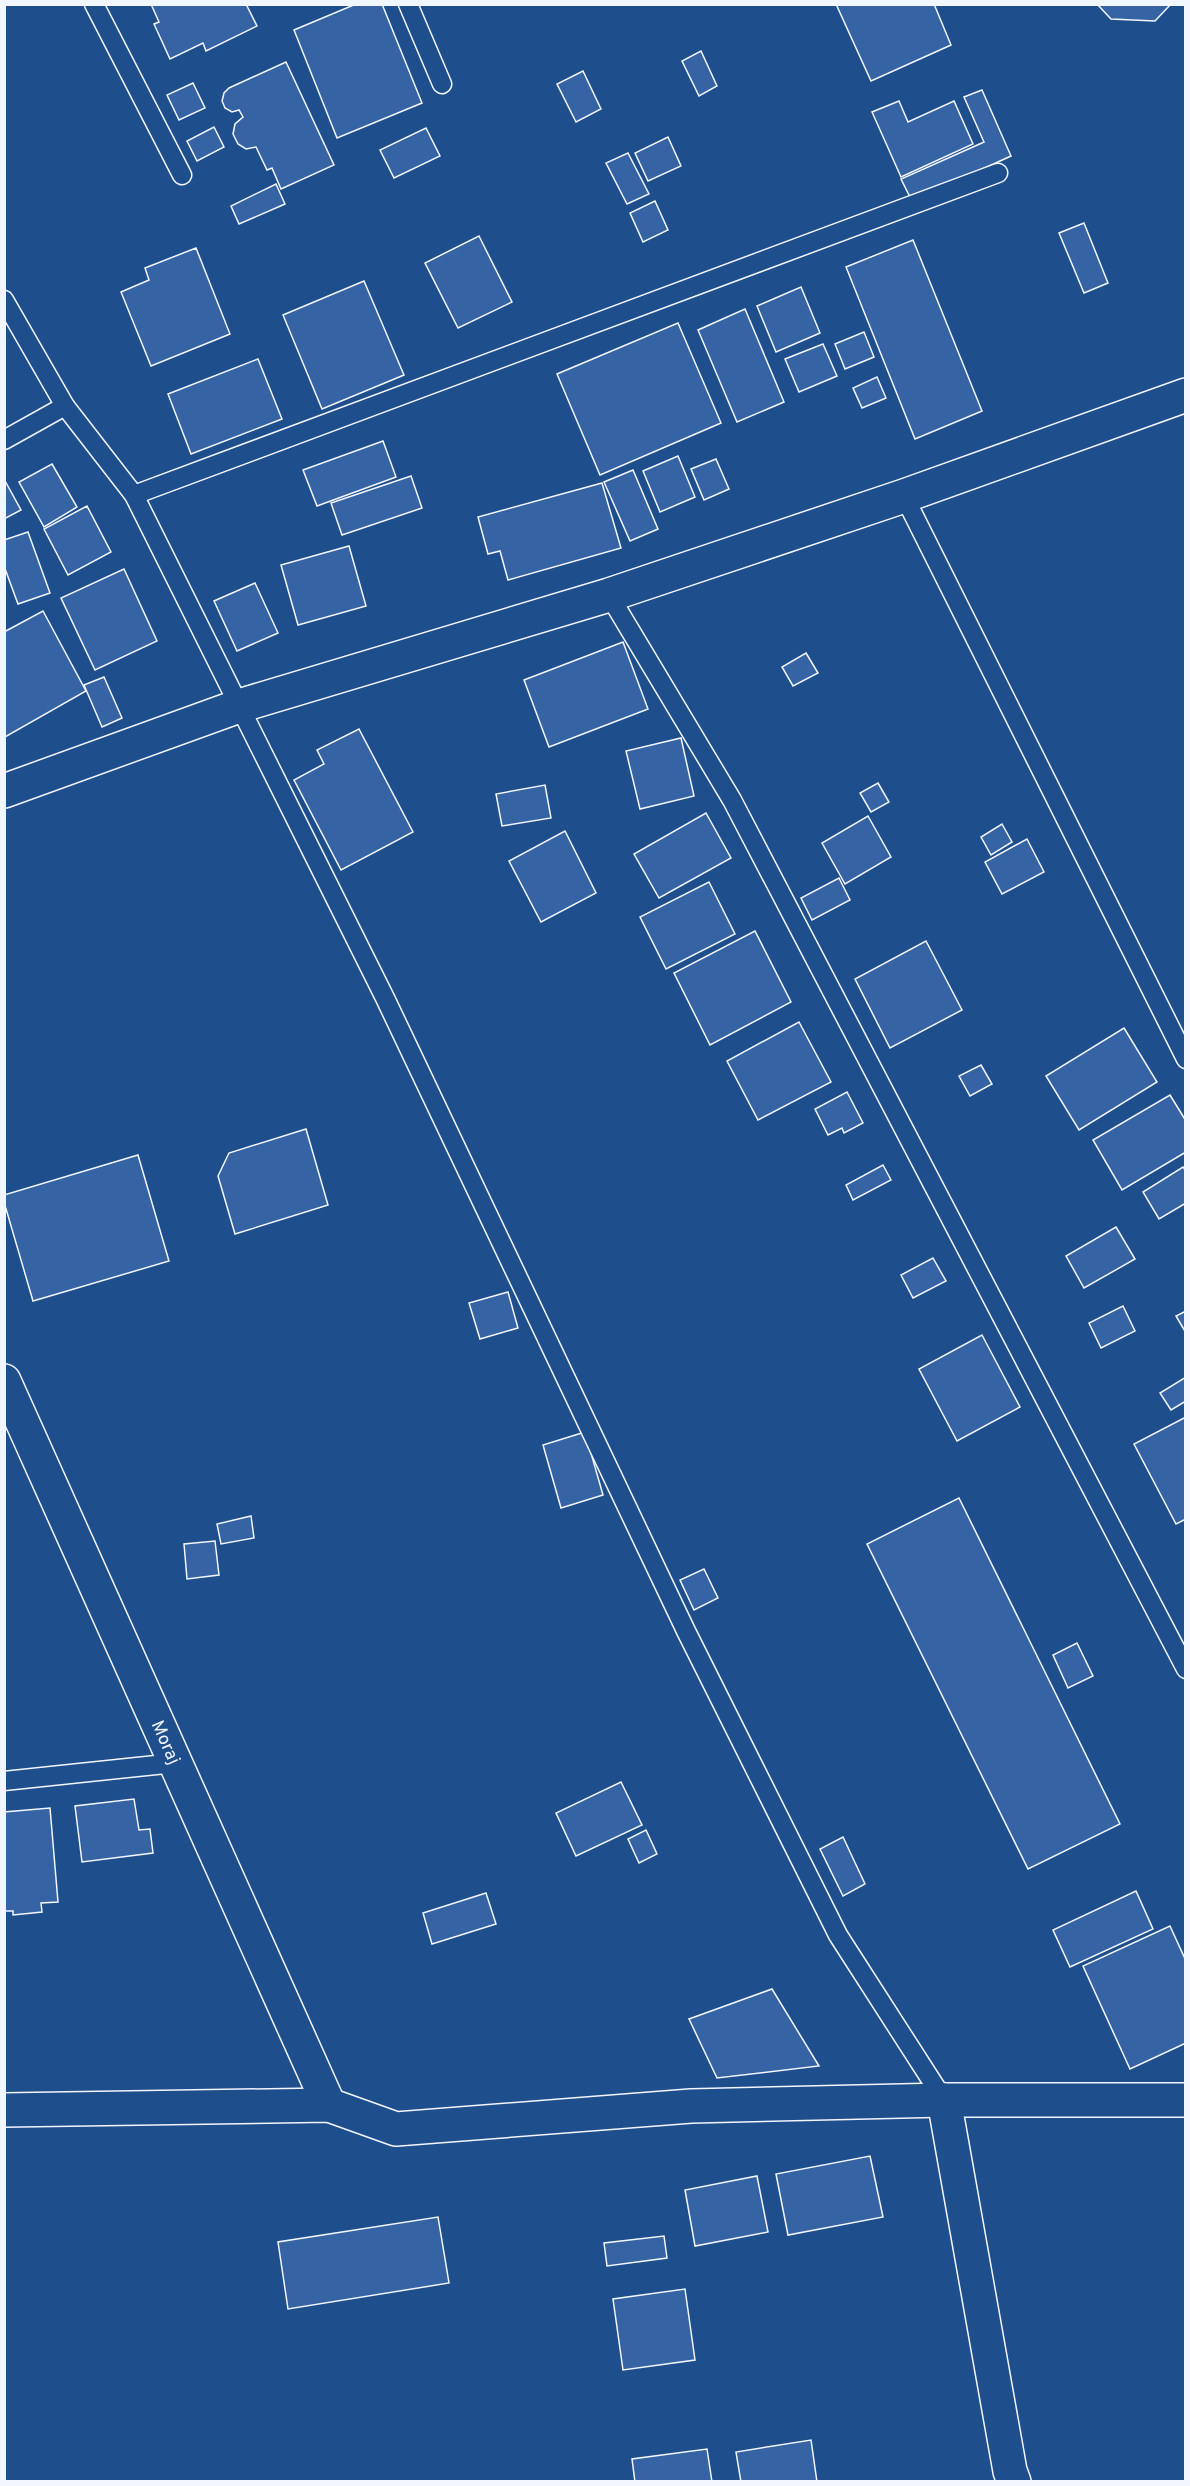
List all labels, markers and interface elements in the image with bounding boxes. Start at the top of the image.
street label: Moraj [145,1717,185,1768]

